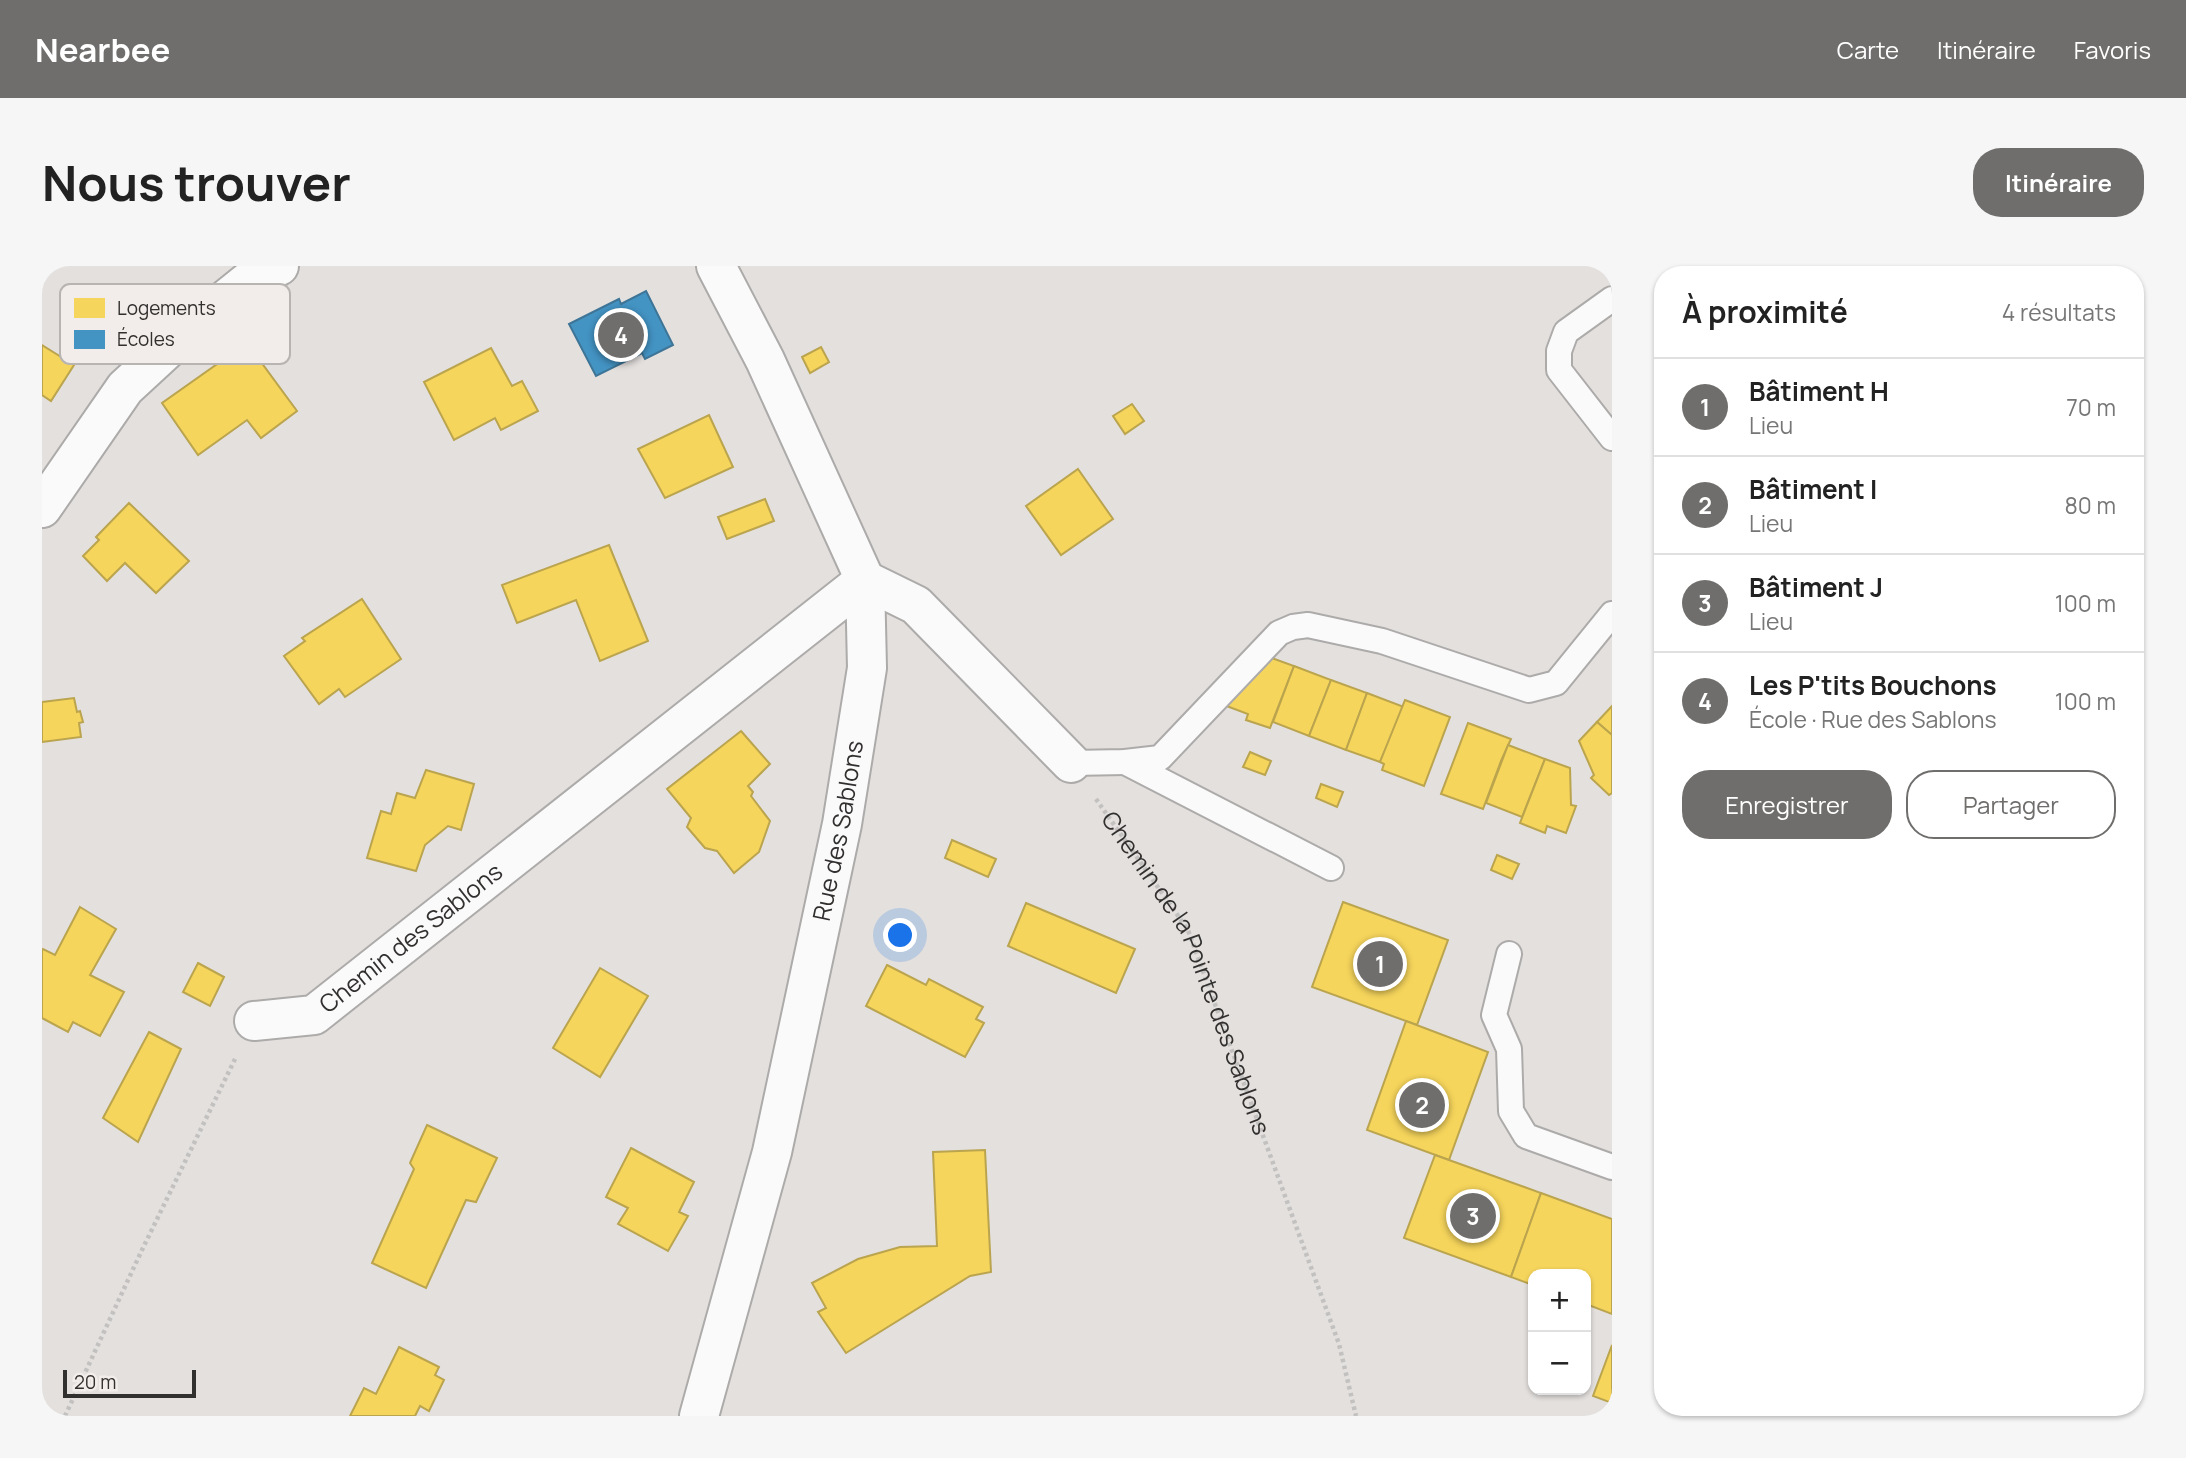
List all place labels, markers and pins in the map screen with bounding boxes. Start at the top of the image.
pin: 4 [598,309,644,361]
pin: 1 [1357,938,1403,990]
pin: 2 [1399,1079,1445,1131]
pin: 3 [1450,1190,1496,1242]

